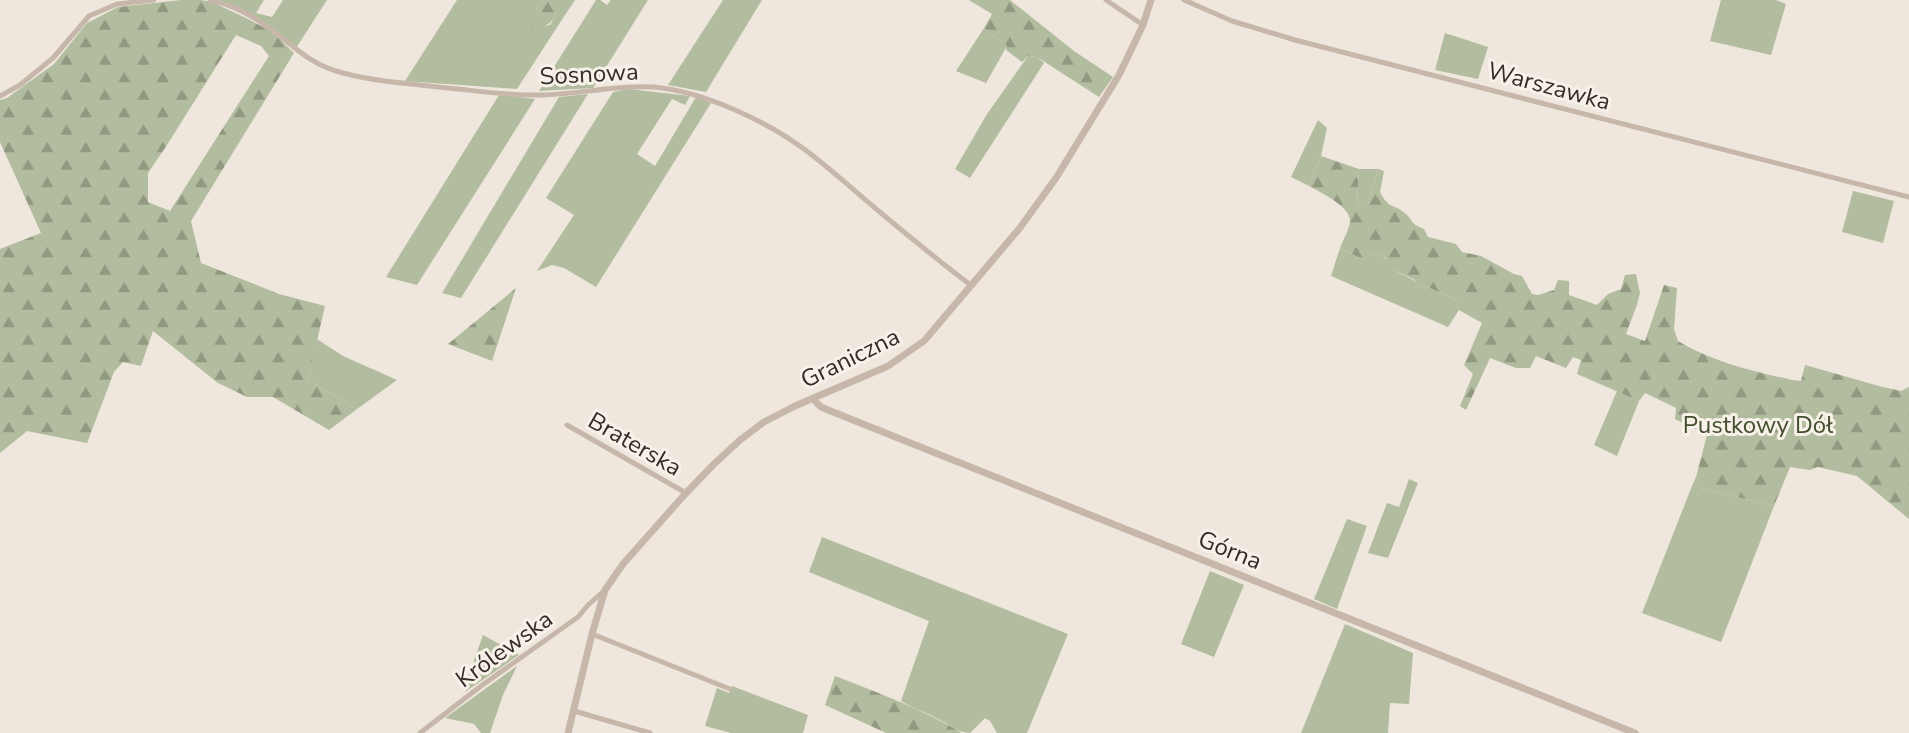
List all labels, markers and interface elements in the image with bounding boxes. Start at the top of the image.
street label: Warszawka [1484,54,1614,118]
street label: Sosnowa [539,55,639,93]
street label: Graniczna [795,320,905,396]
street label: Braterska [582,404,688,484]
park label: Pustkowy Dół [1683,409,1833,441]
street label: Górna [1194,523,1266,577]
street label: Królewska [449,603,559,695]

